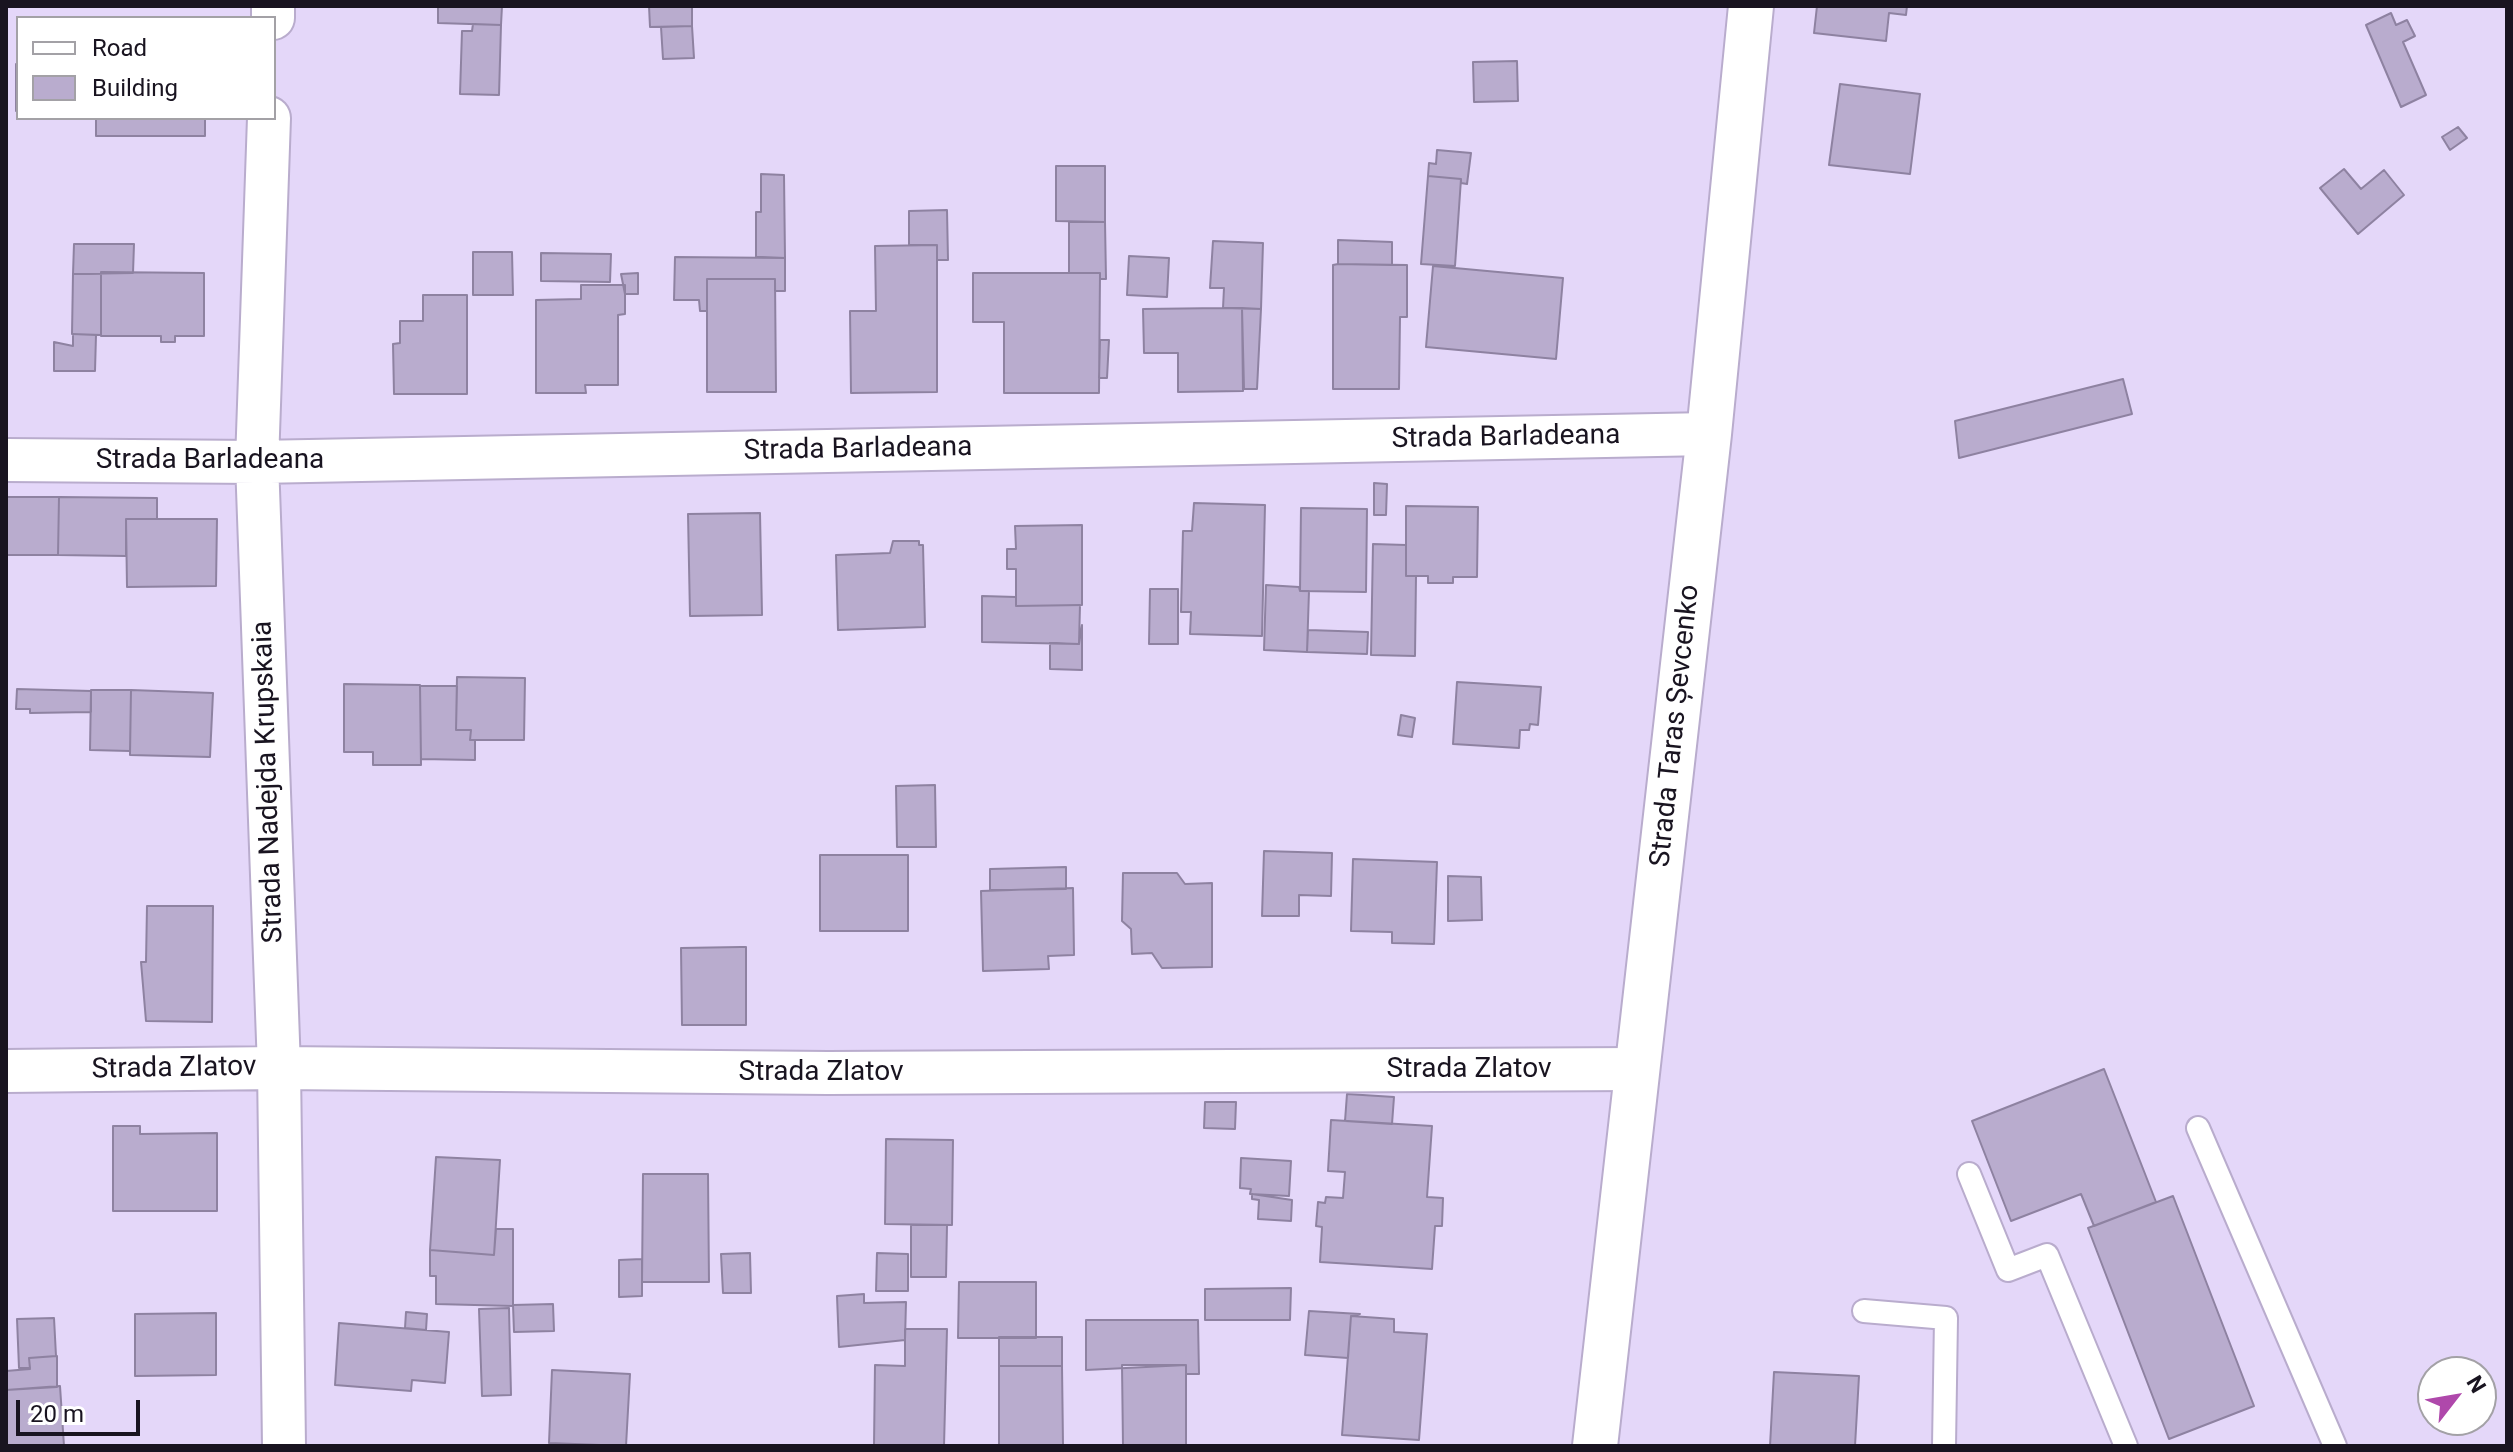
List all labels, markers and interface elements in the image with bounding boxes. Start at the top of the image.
legend [16,16,276,120]
text: Road [92,34,147,62]
text: Building [92,74,178,102]
street label: Strada Barladeana [1391,419,1621,457]
street label: Strada Barladeana [743,431,973,469]
street label: Strada Barladeana [96,444,324,478]
street label: Strada Taras Șevcenko [1644,583,1708,869]
street label: Strada Nadejda Krupskaia [247,620,291,944]
street label: Strada Zlatov [91,1051,257,1087]
street label: Strada Zlatov [1387,1053,1551,1087]
street label: Strada Zlatov [739,1056,903,1090]
north arrow [2417,1356,2497,1436]
text: N [2462,1371,2491,1398]
scale bar [20,1384,144,1434]
text: 20 m [30,1400,84,1428]

